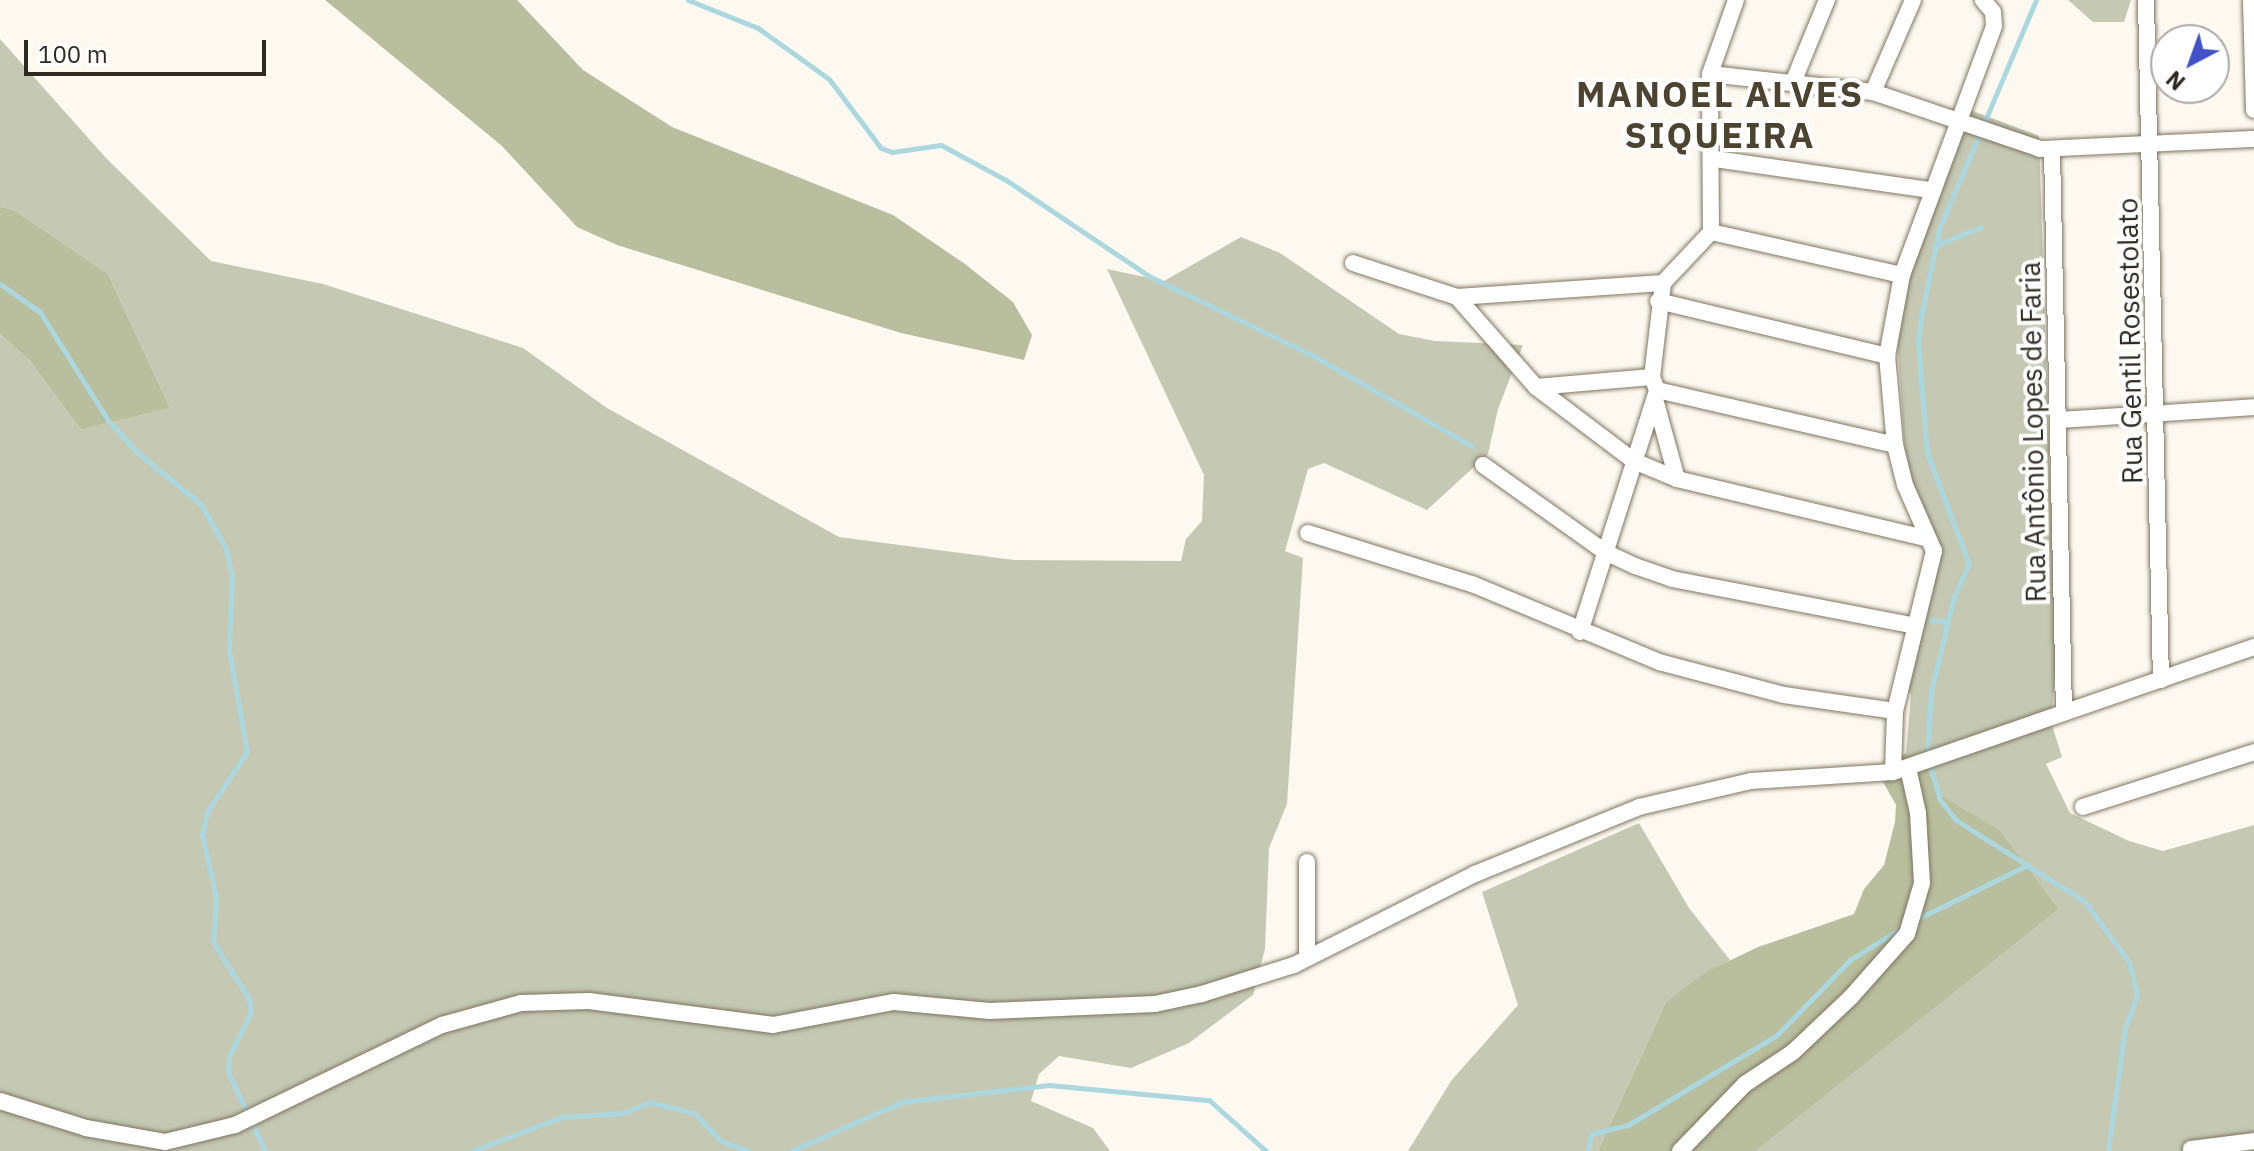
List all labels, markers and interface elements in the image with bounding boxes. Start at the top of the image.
scale bar [28,24,270,74]
north arrow [2150,24,2230,104]
text: 100 m [38,38,108,70]
text: N [2160,65,2191,97]
district label: MANOEL ALVES SIQUEIRA [1576,71,1864,156]
street label: Rua Gentil Rosestolato [2111,198,2149,484]
street label: Rua Antônio Lopes de Faria [2013,261,2053,603]

